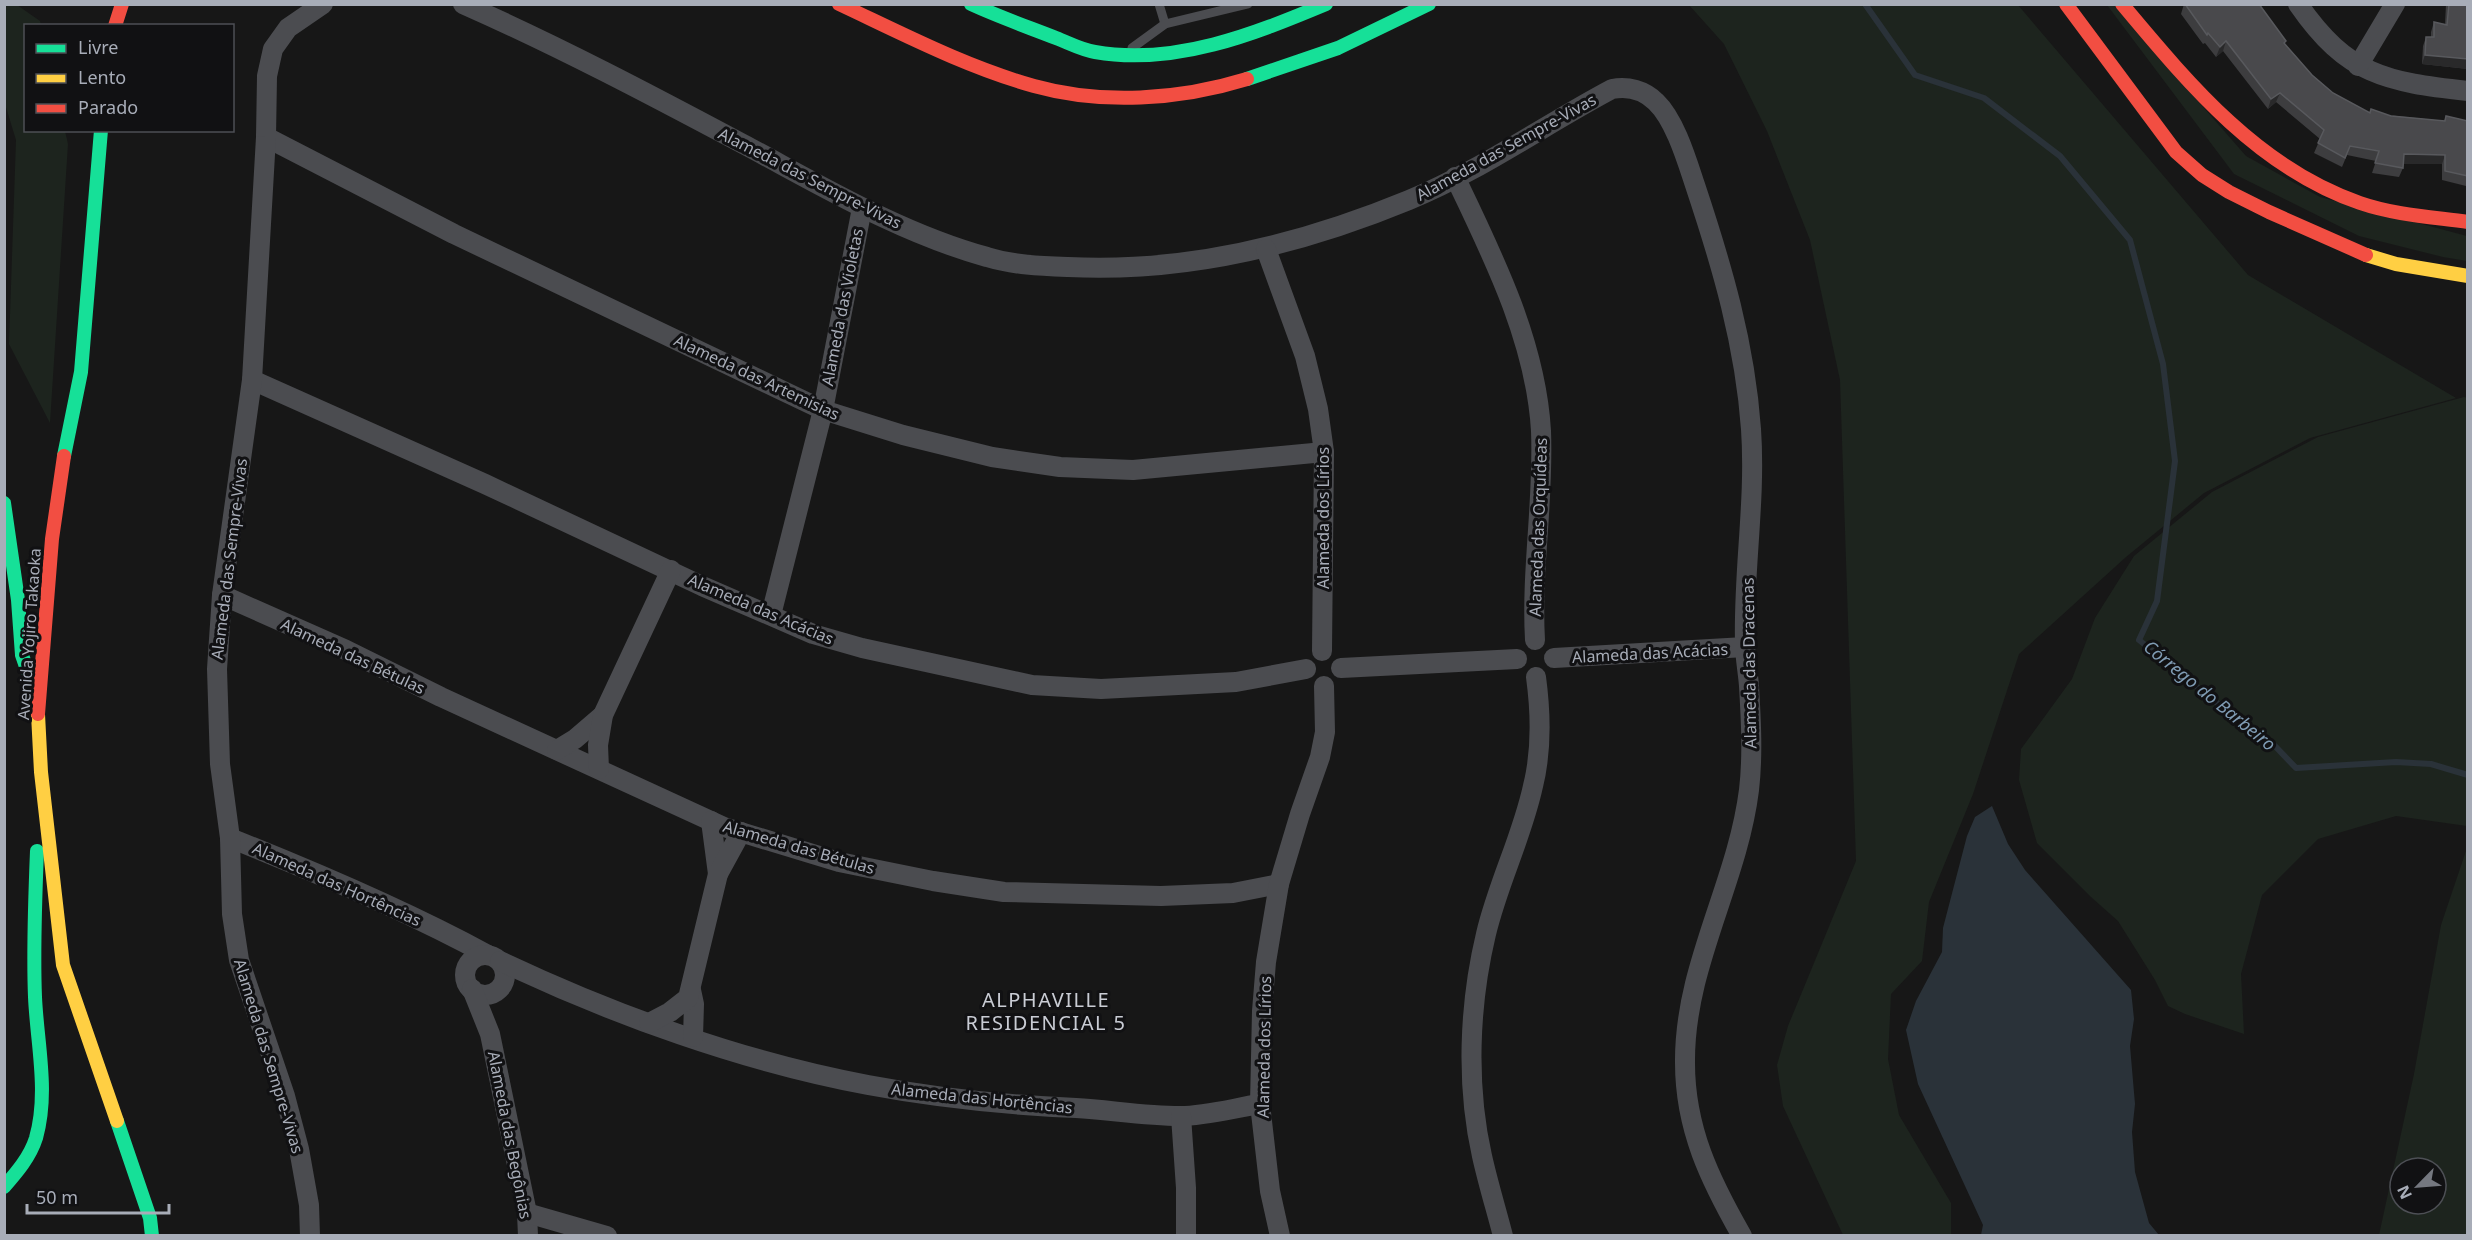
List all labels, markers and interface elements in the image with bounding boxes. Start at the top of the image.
legend [24,24,234,132]
text: Livre [78,35,118,59]
text: Lento [78,65,126,89]
street label: Alameda das Sempre-Vivas [1412,88,1600,206]
text: Parado [78,95,138,119]
street label: Alameda das Sempre-Vivas [715,122,905,234]
street label: Alameda das Violetas [816,226,868,388]
street label: Alameda das Artemisias [671,329,843,425]
street label: Alameda das Orquídeas [1524,437,1552,617]
street label: Alameda dos Lírios [1312,447,1334,589]
street label: Alameda das Sempre-Vivas [206,457,252,661]
street label: Avenida Yojiro Takaoka [12,547,46,721]
street label: Alameda das Acácias [685,568,837,650]
street label: Alameda das Dracenas [1737,577,1761,749]
street label: Alameda das Bétulas [277,613,429,699]
water label: Córrego do Barbeiro [2139,634,2281,756]
street label: Alameda das Acácias [1571,638,1729,668]
street label: Alameda das Bétulas [721,815,877,879]
street label: Alameda das Hortências [249,837,425,931]
street label: Alameda das Sempre-Vivas [229,956,309,1156]
street label: Alameda dos Lírios [1252,976,1276,1118]
district label: ALPHAVILLE RESIDENCIAL 5 [965,986,1127,1036]
street label: Alameda das Begônias [483,1049,537,1221]
street label: Alameda das Hortências [890,1078,1074,1118]
north arrow [2388,1156,2448,1216]
scale bar [27,1177,170,1215]
text: N [2392,1182,2417,1203]
text: 50 m [36,1185,78,1209]

